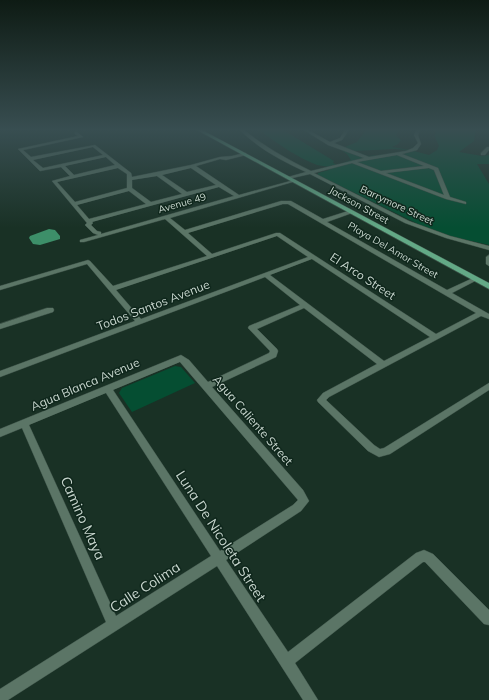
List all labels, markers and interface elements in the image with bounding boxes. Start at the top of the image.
street label: Barrymore Street [358,182,436,228]
street label: Jackson Street [327,183,391,227]
street label: Avenue 49 [156,190,208,216]
street label: Playa Del Amor Street [345,219,441,281]
street label: El Arco Street [327,249,399,303]
street label: Todos Santos Avenue [94,277,212,333]
street label: Agua Blanca Avenue [28,354,142,414]
street label: Agua Caliente Street [210,372,296,468]
street label: Luna De Nicoleta Street [172,467,270,605]
street label: Camino Maya [57,474,109,562]
street label: Calle Colima [106,558,184,616]

